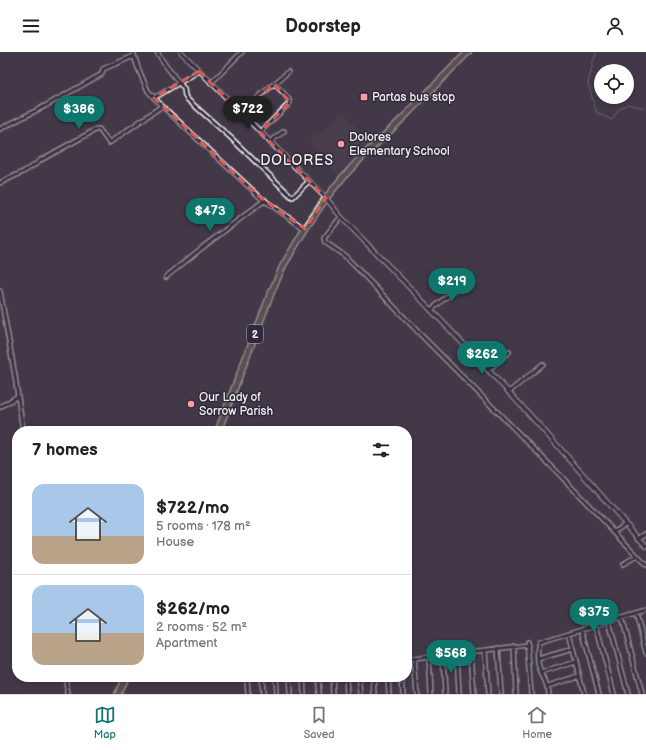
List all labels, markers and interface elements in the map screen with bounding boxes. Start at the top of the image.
icon: menu [20,15,42,37]
icon: person [604,15,626,37]
text: Doorstep [285,16,361,37]
map controls [594,64,634,104]
button: locate [594,64,634,104]
place label: Partas bus stop [372,90,455,105]
marker: Partas bus stop [359,92,369,102]
pin: $386 [55,96,103,130]
pin: $722 [224,96,272,130]
text: $386 [63,101,95,117]
text: $722 [232,101,264,117]
place label: Dolores Elementary School [349,130,450,159]
marker: Dolores Elementary School [336,139,346,149]
district label: DOLORES [260,152,334,169]
pin: $473 [186,198,234,232]
text: $473 [195,203,226,219]
pin: $219 [428,268,476,302]
text: $219 [437,273,467,289]
road number: 2 [247,325,263,343]
pin: $262 [458,341,506,375]
text: $262 [466,346,498,362]
place label: Our Lady of Sorrow Parish [199,390,273,419]
marker: Our Lady of Sorrow Parish [186,399,196,409]
icon: filters [370,439,392,461]
text: 7 homes [32,440,98,460]
text: $722/mo [156,498,229,518]
icon: home [64,500,112,548]
text: 5 rooms · 178 m² [156,518,251,534]
text: House [156,534,194,550]
text: $262/mo [156,599,230,619]
pin: $375 [570,599,618,633]
icon: home [64,601,112,649]
text: $375 [579,604,609,620]
text: 2 rooms · 52 m² [156,619,247,635]
text: Apartment [156,635,217,651]
pin: $568 [427,640,475,674]
text: $568 [435,645,467,661]
tab: Map [94,704,116,741]
tab: Saved [304,704,335,741]
tab: Home [522,704,552,741]

